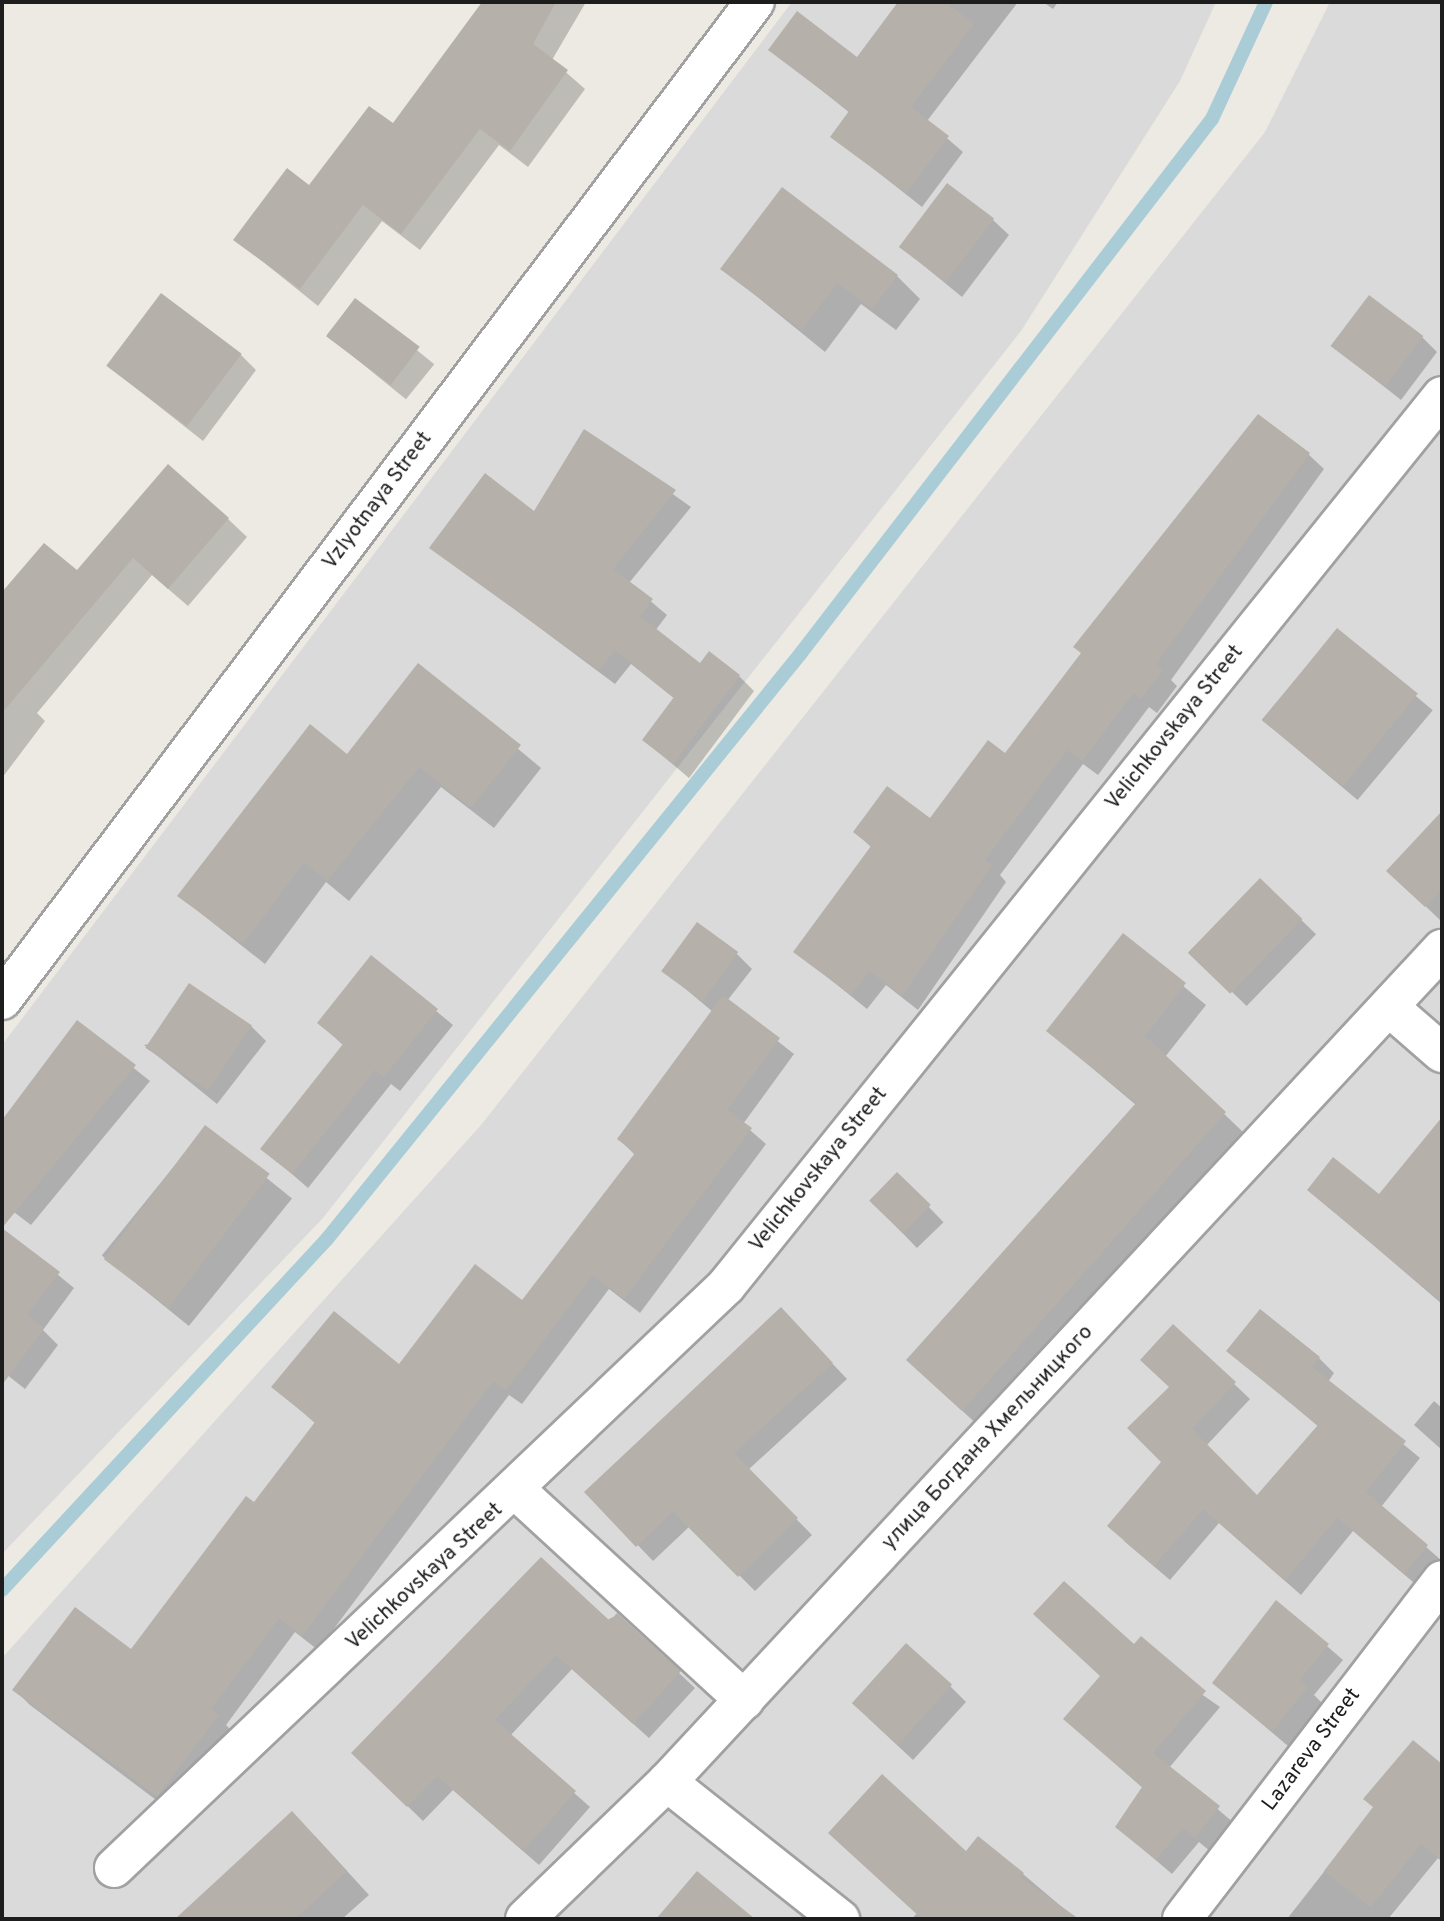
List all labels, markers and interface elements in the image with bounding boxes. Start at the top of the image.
street label: Vzlyotnaya Street [318,427,438,575]
street label: Velichkovskaya Street [1101,641,1249,815]
street label: Velichkovskaya Street [745,1083,893,1257]
street label: улица Богдана Хмельницкого [877,1320,1099,1556]
street label: Velichkovskaya Street [342,1498,508,1656]
street label: Lazareva Street [1258,1684,1366,1816]

